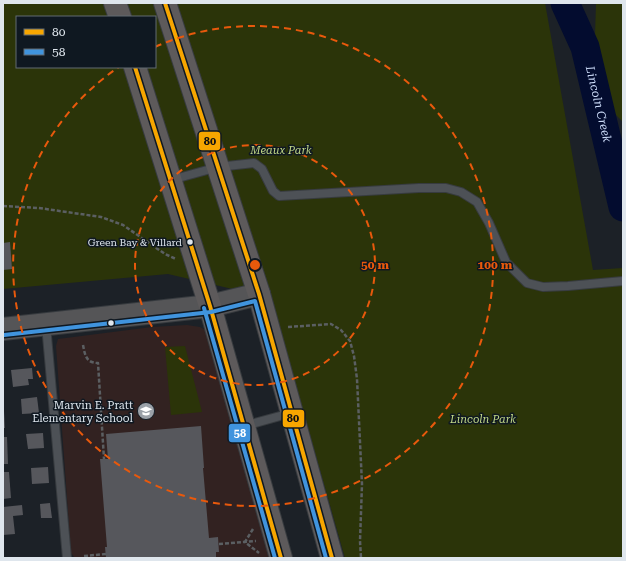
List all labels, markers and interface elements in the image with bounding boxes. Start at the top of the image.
legend [16,16,156,68]
text: 80 [52,25,66,39]
text: 58 [52,45,66,59]
water label: Lincoln Creek [583,64,614,144]
line badge: 80 [198,131,221,151]
text: 80 [204,135,216,148]
park label: Meaux Park [249,144,312,157]
place label: Green Bay & Villard [88,237,183,248]
marker: Green Bay & Villard [185,237,195,247]
centre of rings [248,258,262,272]
text: 50 m [361,258,389,272]
text: 100 m [478,258,513,272]
unlabelled marker [106,318,116,328]
place label: Marvin E. Pratt Elementary School [32,399,134,425]
school or university icon: Marvin E. Pratt Elementary School [136,401,156,421]
line badge: 80 [282,409,305,428]
text: 80 [287,412,299,425]
park label: Lincoln Park [449,413,516,426]
line badge: 58 [228,423,251,443]
text: 58 [234,427,246,440]

